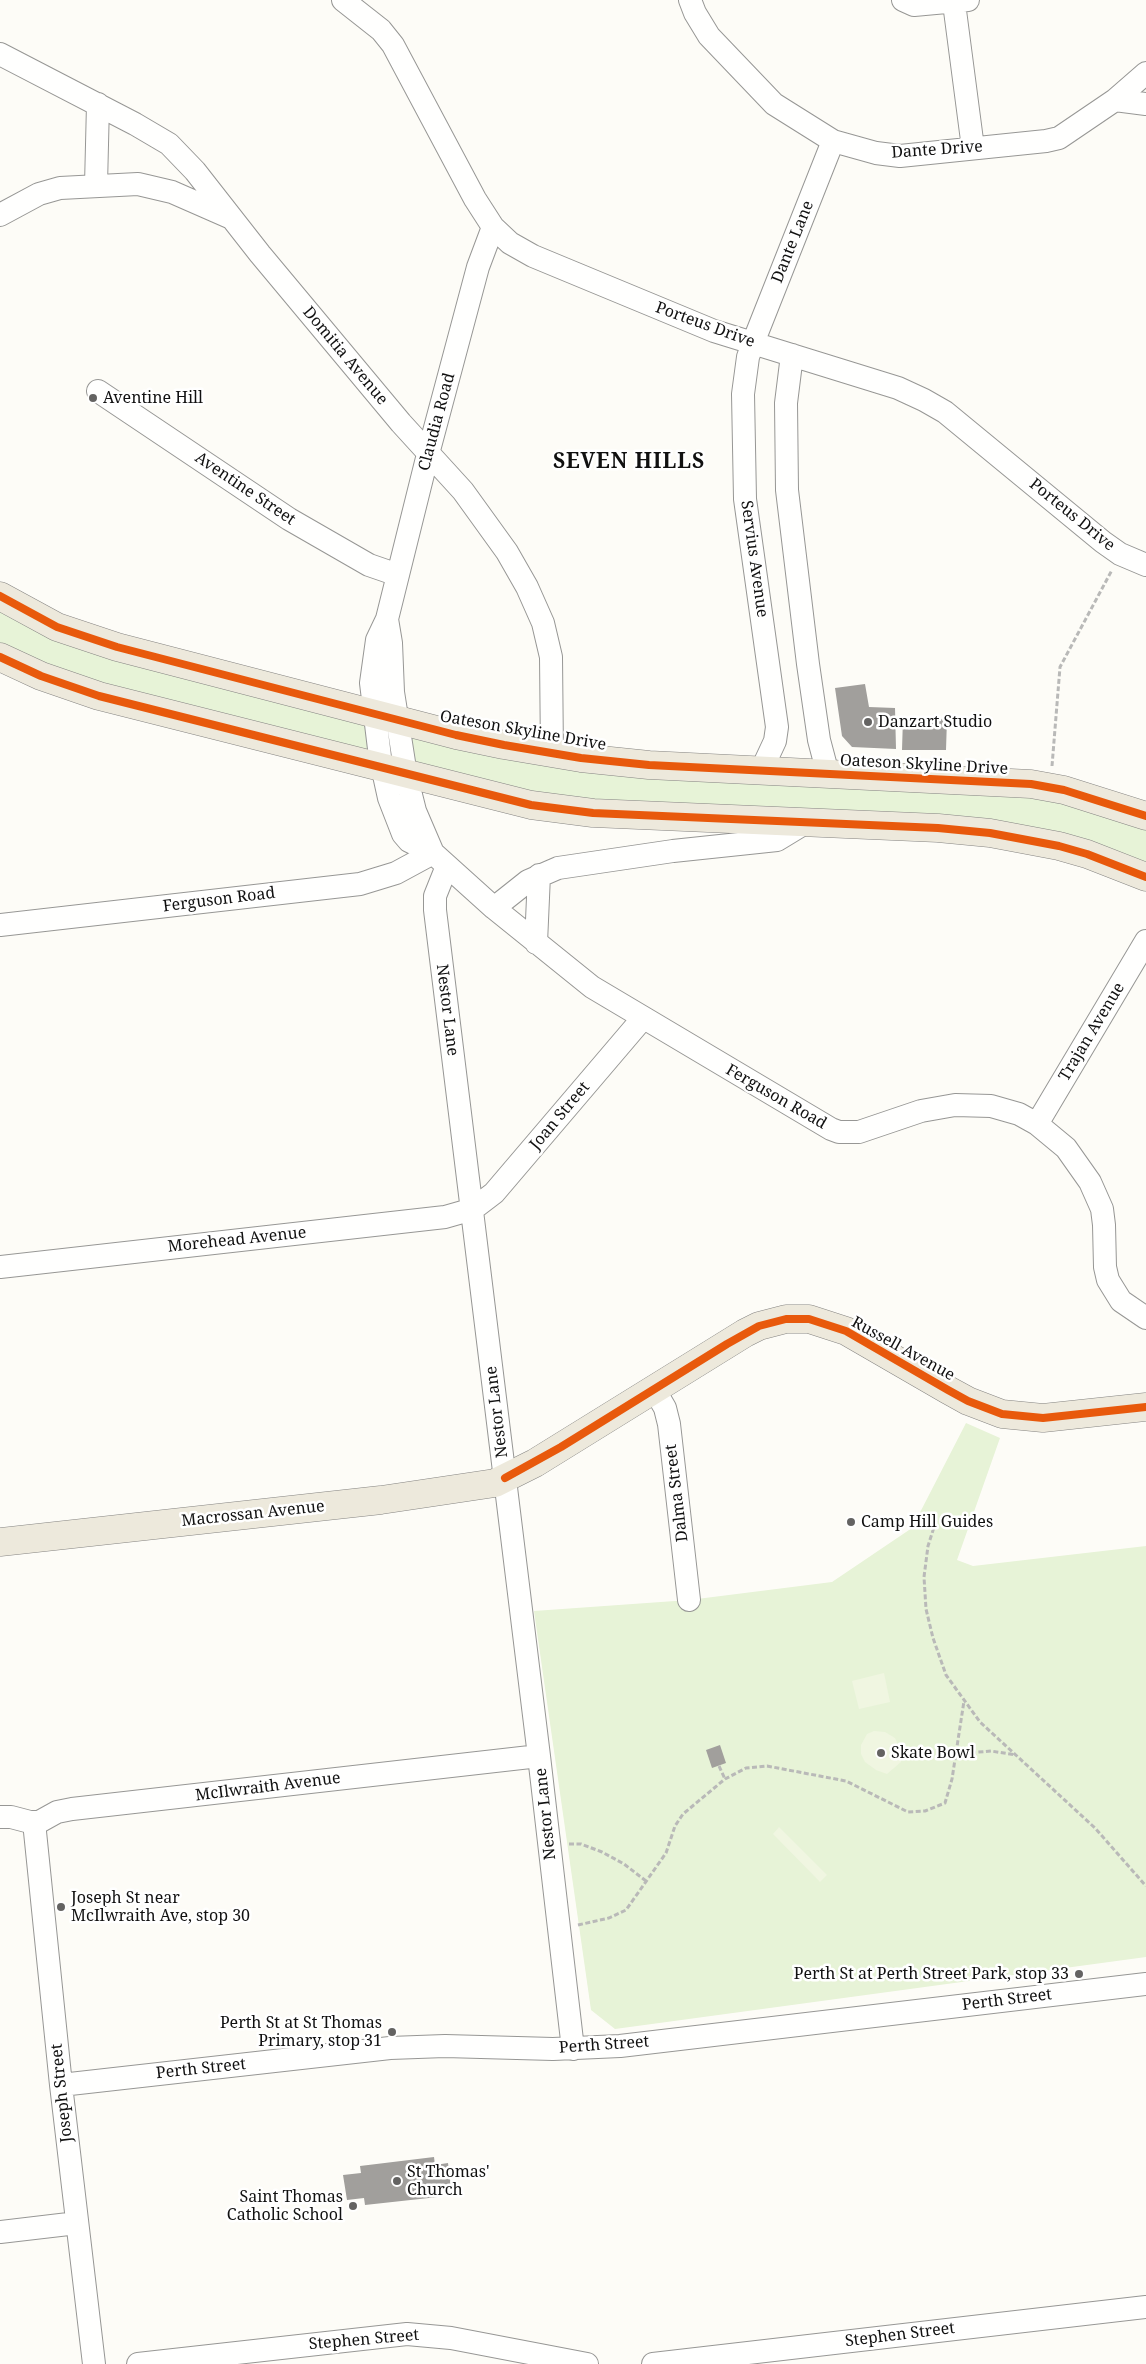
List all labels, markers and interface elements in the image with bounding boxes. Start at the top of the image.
street label: Dante Drive [891,137,983,163]
street label: Dante Lane [768,198,818,286]
street label: Porteus Drive [653,298,757,352]
street label: Domitia Avenue [298,303,392,409]
street label: Claudia Road [415,371,459,473]
place label: Aventine Hill [103,388,203,408]
marker: Aventine Hill [87,392,99,404]
street label: Aventine Street [191,448,299,530]
district label: SEVEN HILLS [552,449,706,475]
street label: Porteus Drive [1025,475,1119,555]
street label: Servius Avenue [736,499,772,619]
street label: Oateson Skyline Drive [438,707,608,755]
place label: Danzart Studio [878,712,992,732]
marker: Danzart Studio [862,716,874,728]
street label: Oateson Skyline Drive [839,751,1009,779]
street label: Ferguson Road [162,884,276,916]
street label: Nestor Lane [432,963,462,1057]
street label: Trajan Avenue [1055,979,1129,1085]
street label: Ferguson Road [722,1060,830,1134]
street label: Joan Street [526,1078,594,1154]
street label: Morehead Avenue [167,1223,307,1257]
street label: Russell Avenue [848,1313,958,1385]
street label: Nestor Lane [482,1365,512,1459]
street label: Dalma Street [661,1443,693,1543]
street label: Macrossan Avenue [181,1497,325,1531]
place label: Camp Hill Guides [861,1512,993,1532]
marker: Camp Hill Guides [845,1516,857,1528]
place label: Skate Bowl [891,1743,975,1763]
marker: Skate Bowl [875,1747,887,1759]
street label: Nestor Lane [532,1767,560,1861]
street label: McIlwraith Avenue [194,1769,342,1805]
place label: Joseph St near McIlwraith Ave, stop 30 [71,1888,250,1926]
marker: Joseph St near McIlwraith Ave, stop 30 [55,1901,67,1913]
place label: Perth St at Perth Street Park, stop 33 [794,1964,1069,1984]
marker: Perth St at Perth Street Park, stop 33 [1073,1968,1085,1980]
street label: Perth Street [961,1985,1053,2015]
place label: Perth St at St Thomas Primary, stop 31 [220,2013,382,2051]
marker: Perth St at St Thomas Primary, stop 31 [386,2026,398,2038]
street label: Perth Street [558,2032,650,2058]
street label: Joseph Street [47,2043,77,2143]
street label: Perth Street [155,2055,247,2083]
place label: St Thomas' Church [407,2162,490,2200]
marker: St Thomas' Church [391,2175,403,2187]
place label: Saint Thomas Catholic School [227,2187,343,2225]
marker: Saint Thomas Catholic School [347,2200,359,2212]
street label: Stephen Street [844,2319,956,2351]
street label: Stephen Street [308,2326,420,2354]

